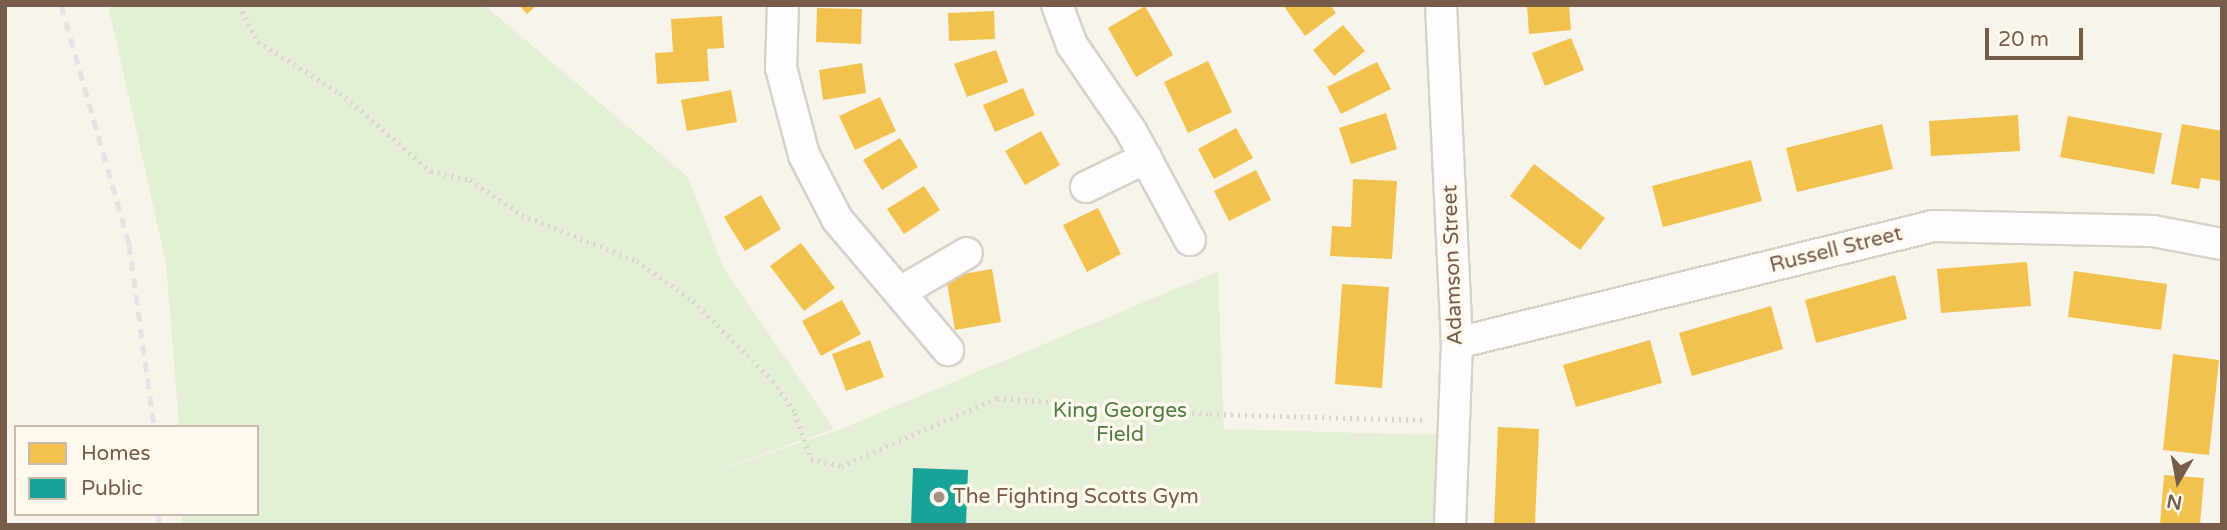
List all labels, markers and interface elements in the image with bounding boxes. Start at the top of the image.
scale bar [1989,14,2087,58]
text: 20 m [1998,27,2049,52]
street label: Adamson Street [1438,184,1468,346]
street label: Russell Street [1767,221,1905,279]
park label: King Georges Field [1053,398,1187,448]
legend [14,425,259,516]
text: Homes [81,441,151,466]
north arrow [2143,446,2213,516]
text: Public [81,476,143,501]
place label: The Fighting Scotts Gym [953,484,1199,510]
marker: The Fighting Scotts Gym [931,489,947,505]
text: N [2165,490,2184,514]

